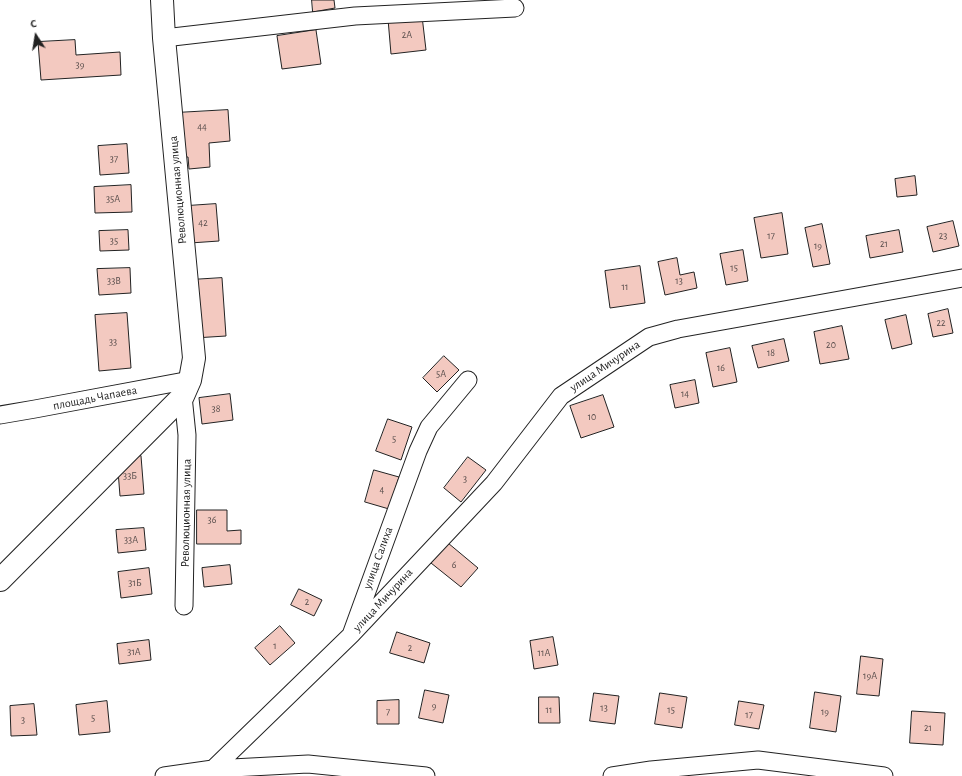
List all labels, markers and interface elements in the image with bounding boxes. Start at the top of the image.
north arrow [16,16,56,56]
text: С [29,18,38,30]
house number: 2А [402,29,412,41]
house number: 39 [76,59,84,71]
house number: 44 [197,121,207,133]
street label: Революционная улица [166,135,190,245]
house number: 37 [110,153,118,165]
house number: 35А [106,193,120,205]
house number: 42 [198,217,208,229]
house number: 17 [767,230,775,242]
house number: 23 [939,230,947,242]
house number: 35 [110,235,118,247]
house number: 21 [880,238,888,250]
house number: 19 [814,240,822,252]
house number: 15 [730,262,738,274]
house number: 33В [107,275,121,287]
house number: 13 [675,275,683,287]
house number: 11 [622,281,628,293]
house number: 22 [936,317,946,329]
house number: 33 [109,336,117,348]
street label: улица Мичурина [567,337,643,395]
house number: 20 [826,339,836,351]
house number: 18 [767,347,775,359]
house number: 16 [717,362,725,374]
house number: 5А [436,368,446,380]
street label: площадь Чапаева [52,383,138,413]
house number: 14 [681,388,689,400]
house number: 38 [212,403,220,415]
house number: 10 [588,411,596,423]
house number: 5 [392,433,396,445]
street label: Революционная улица [178,459,194,567]
house number: 33Б [123,470,137,482]
house number: 3 [463,473,467,485]
house number: 4 [380,484,384,496]
house number: 36 [208,514,216,526]
street label: улица Салиха [360,525,396,591]
house number: 33А [124,534,138,546]
house number: 6 [452,559,456,571]
street label: улица Мичурина [350,565,416,635]
house number: 31Б [128,577,142,589]
house number: 2 [305,596,309,608]
house number: 1 [273,640,277,652]
house number: 2 [408,642,412,654]
house number: 31А [127,646,141,658]
house number: 11А [538,647,550,659]
house number: 19А [863,670,877,682]
house number: 9 [432,700,436,712]
house number: 13 [600,702,608,714]
house number: 11 [546,704,552,716]
house number: 15 [667,704,675,716]
house number: 7 [386,706,390,718]
house number: 19 [821,706,829,718]
house number: 17 [745,709,753,721]
house number: 5 [91,712,95,724]
house number: 3 [21,714,25,726]
house number: 21 [924,722,932,734]

